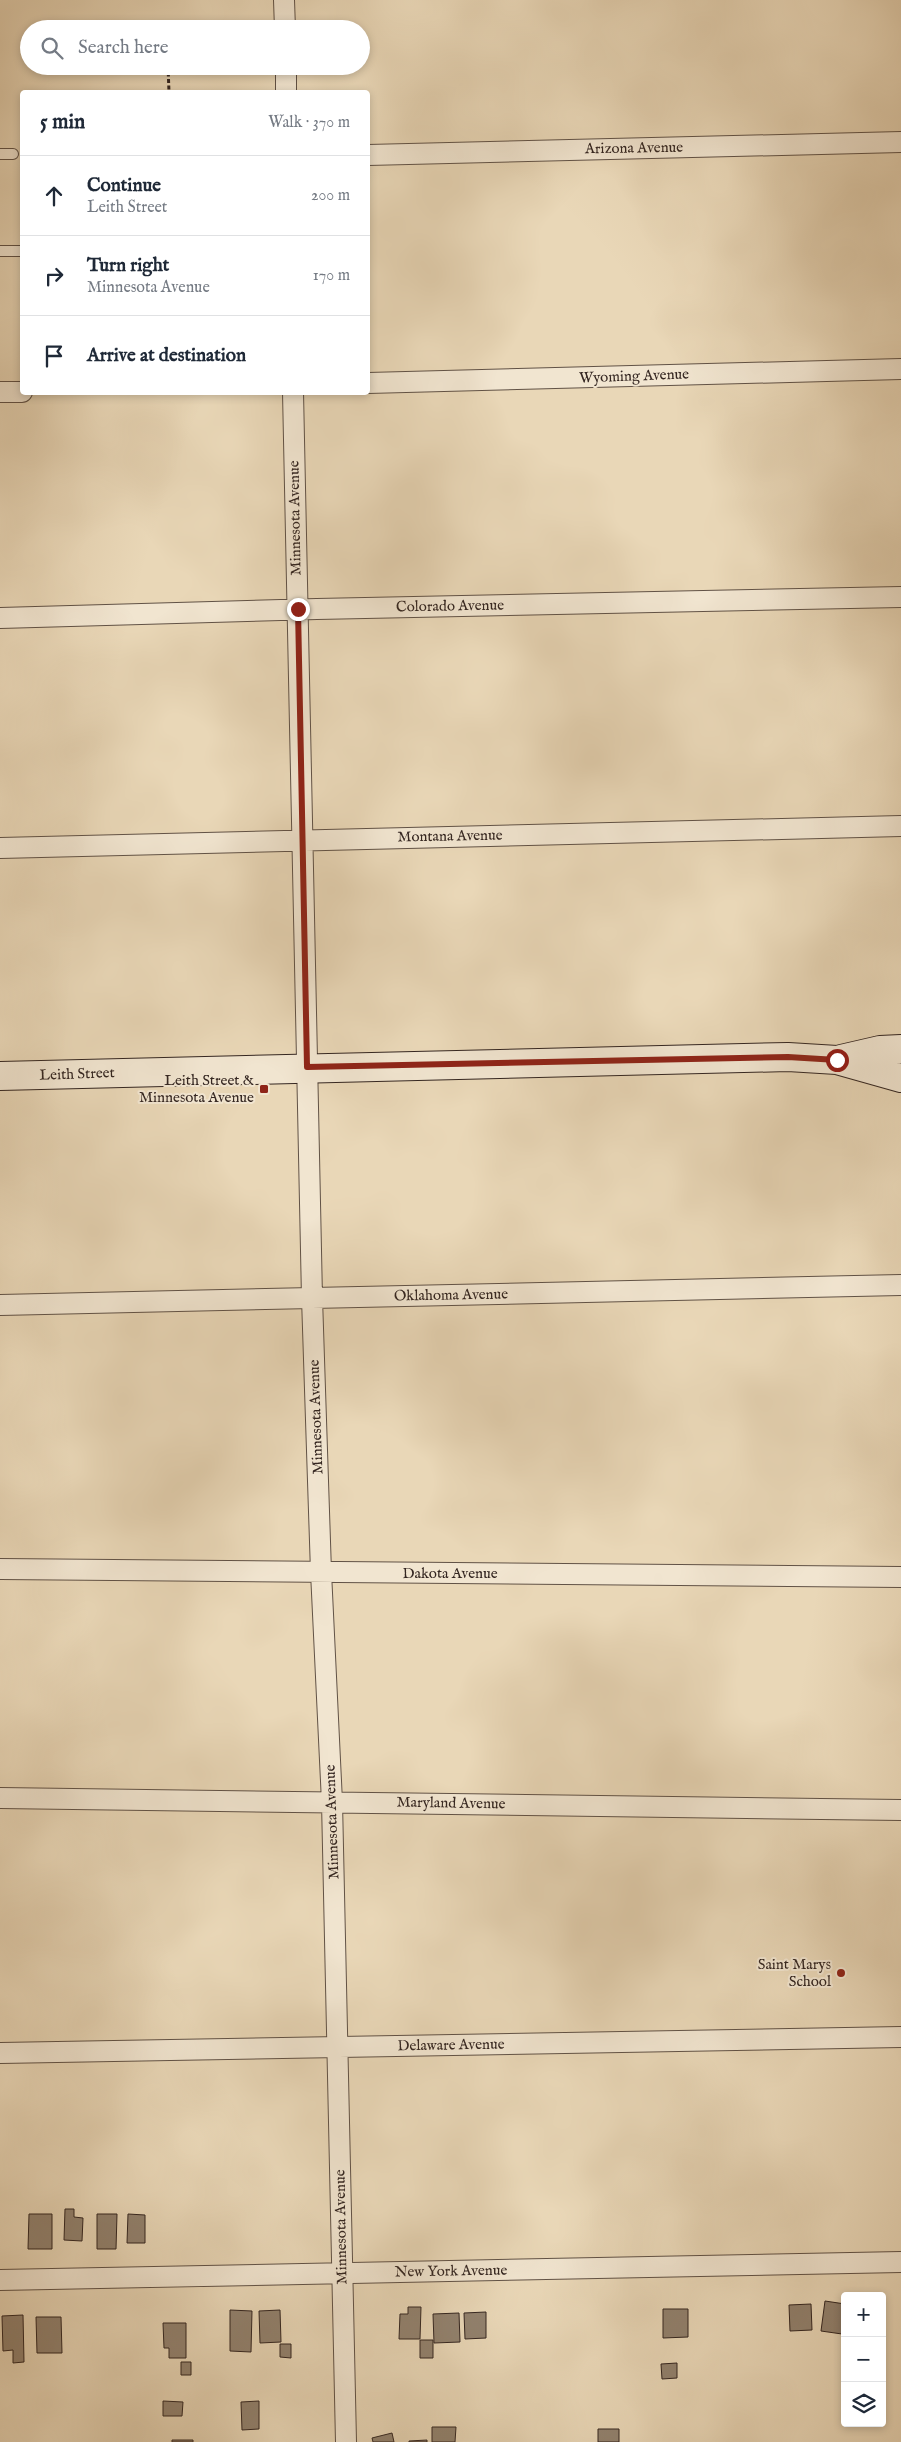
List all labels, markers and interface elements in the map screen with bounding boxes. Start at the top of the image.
search box [20,20,370,75]
icon: search [38,34,66,62]
text: Search here [78,36,169,60]
text: 5 min [40,109,85,136]
text: Walk · 370 m [268,113,350,133]
street label: Arizona Avenue [584,138,683,158]
text: Continue [87,174,161,198]
icon: ahead [40,182,68,210]
text: 200 m [311,186,350,206]
text: Leith Street [87,198,167,218]
text: Turn right [87,254,169,278]
icon: right [40,262,68,290]
text: 170 m [313,266,350,286]
text: Minnesota Avenue [87,278,210,298]
icon: arrive [40,342,68,370]
text: Arrive at destination [87,344,246,368]
street label: Wyoming Avenue [579,365,689,387]
street label: Minnesota Avenue [284,460,306,576]
street label: Colorado Avenue [396,596,504,616]
route end [287,598,310,621]
street label: Montana Avenue [397,826,503,846]
route start [826,1049,849,1072]
street label: Leith Street [39,1063,115,1085]
place label: Leith Street & Minnesota Avenue [139,1071,254,1107]
marker: Leith Street & Minnesota Avenue [258,1083,270,1095]
street label: Oklahoma Avenue [394,1285,508,1305]
street label: Minnesota Avenue [304,1359,328,1475]
street label: Dakota Avenue [402,1564,498,1583]
street label: Minnesota Avenue [320,1764,344,1880]
street label: Maryland Avenue [396,1793,506,1813]
place label: Saint Marys School [758,1955,832,1991]
marker: Saint Marys School [835,1967,847,1979]
street label: Delaware Avenue [397,2035,505,2055]
street label: Minnesota Avenue [330,2169,352,2285]
street label: New York Avenue [395,2261,508,2281]
map controls [841,2292,886,2427]
button: + [841,2292,886,2337]
button: − [841,2337,886,2382]
button: layers [841,2382,886,2427]

